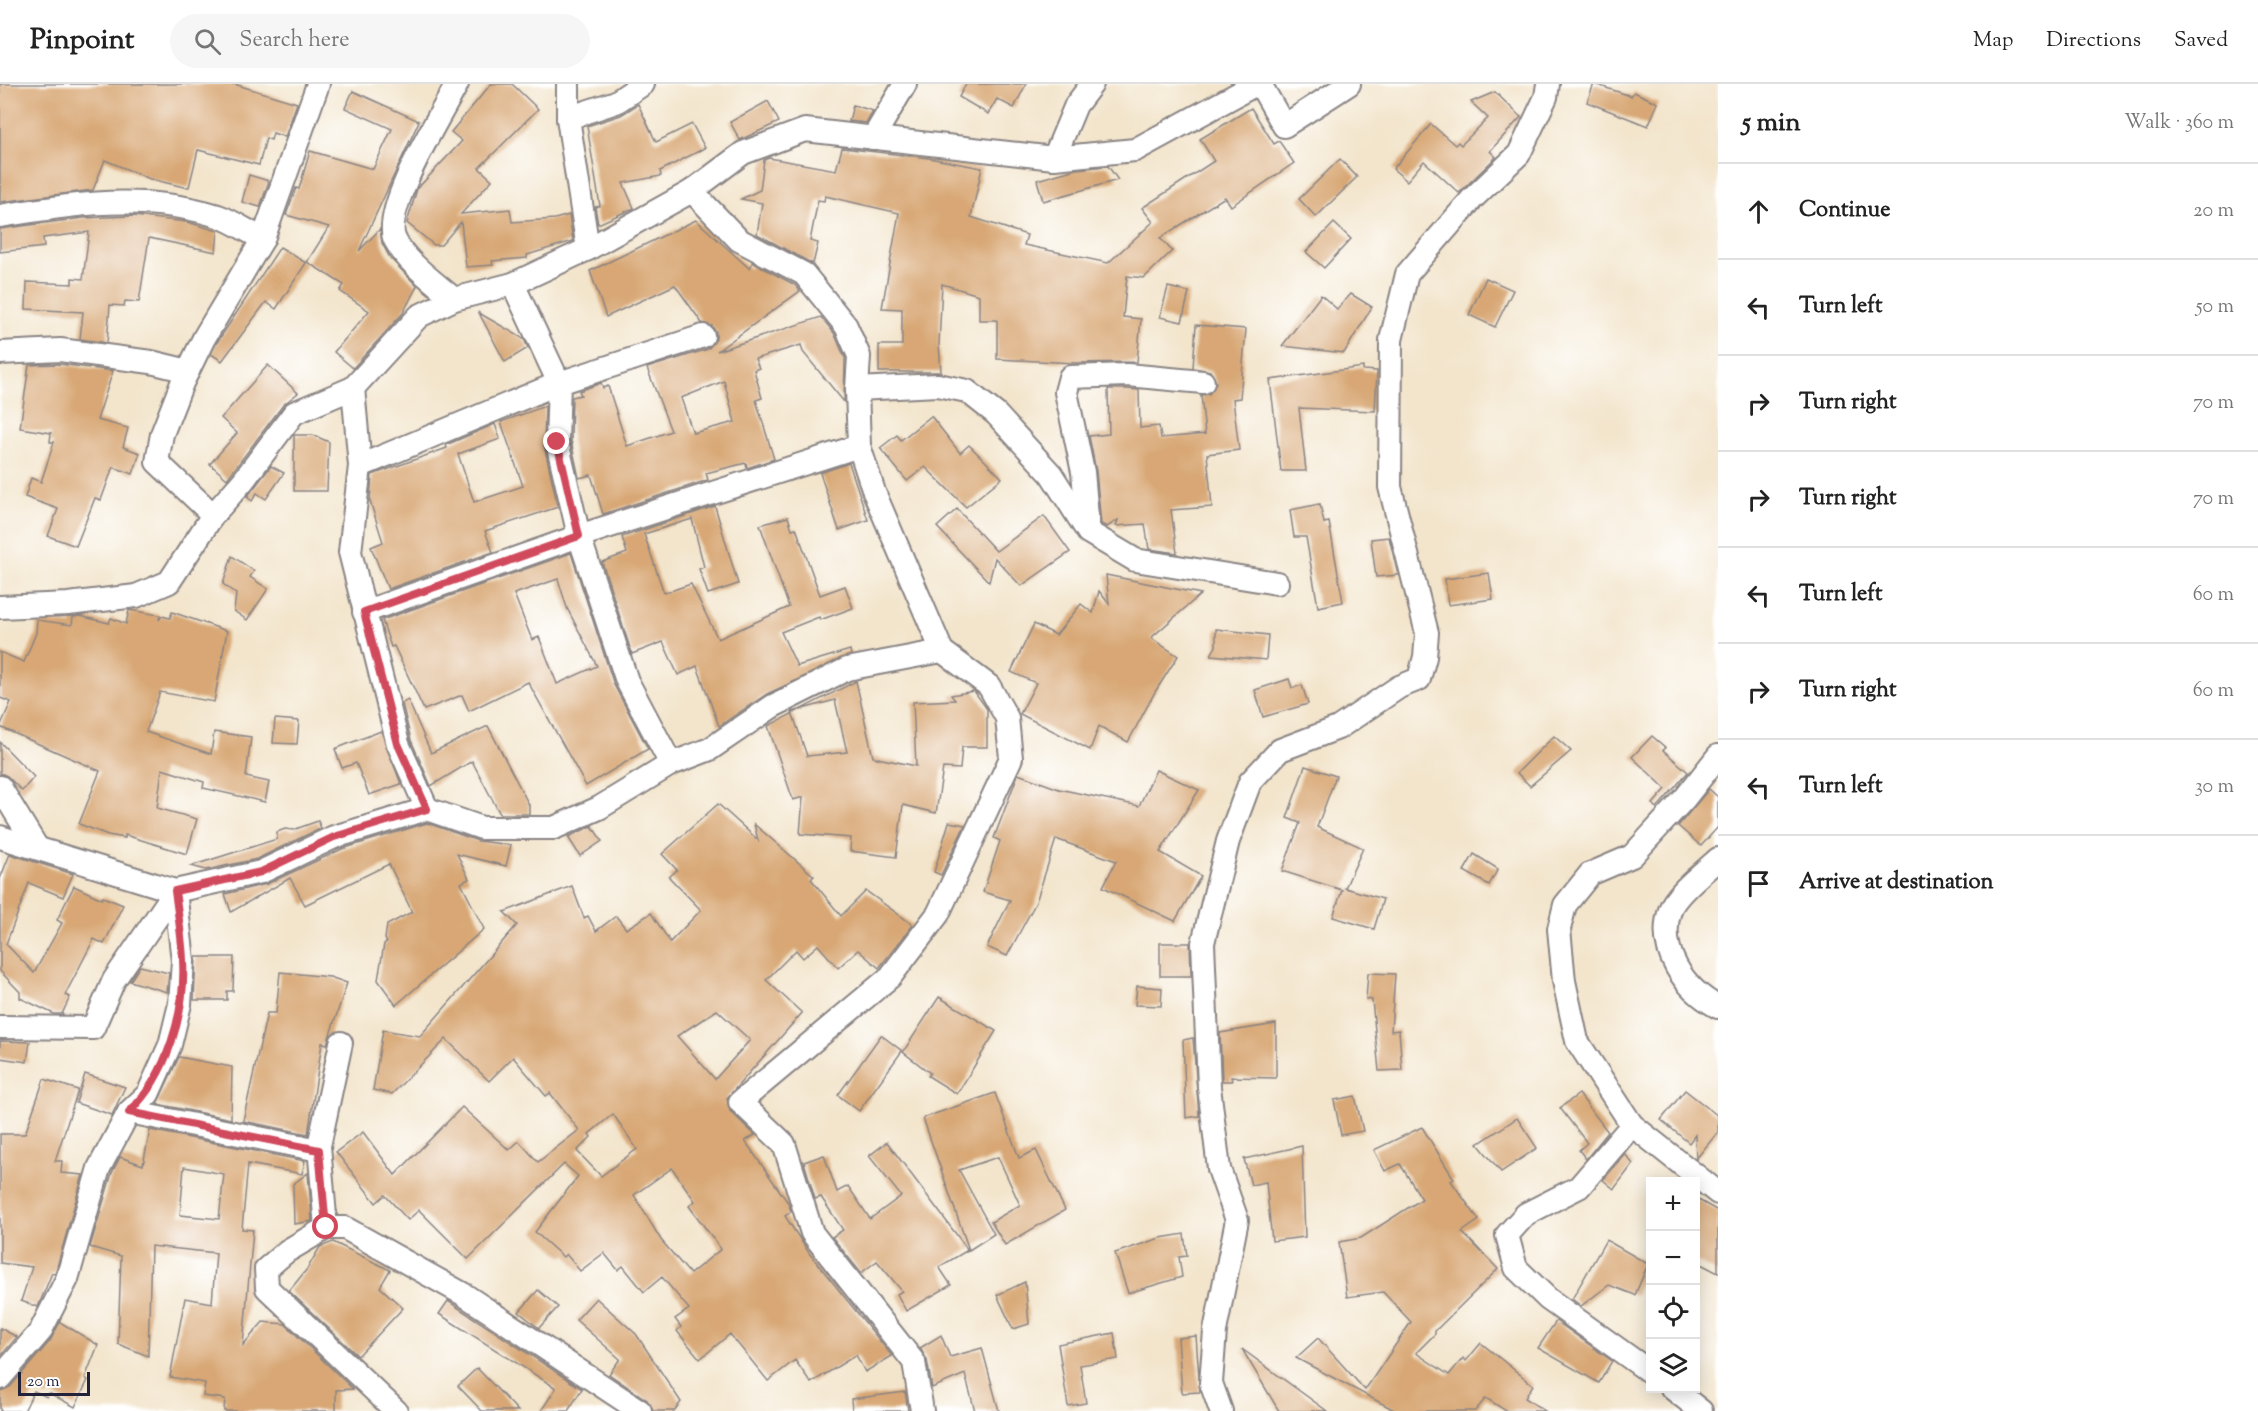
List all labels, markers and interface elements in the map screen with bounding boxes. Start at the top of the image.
search box [170,14,590,68]
text: Pinpoint [30,21,134,61]
icon: search [191,25,224,58]
text: Search here [239,25,350,57]
text: Map [1973,26,2013,56]
text: Directions [2046,26,2141,56]
text: Saved [2174,26,2228,56]
text: 5 min [1742,105,1801,142]
text: Walk · 360 m [2124,109,2234,138]
icon: ahead [1742,195,1775,228]
text: Continue [1799,195,1890,227]
text: 20 m [2193,197,2234,226]
icon: left [1742,291,1775,324]
text: Turn left [1799,291,1882,323]
text: 50 m [2196,293,2234,322]
icon: right [1742,387,1775,420]
text: Turn right [1799,387,1896,419]
text: 70 m [2193,389,2234,418]
route end [543,428,569,454]
icon: right [1742,483,1775,516]
text: Turn right [1799,483,1896,515]
text: 70 m [2193,485,2234,514]
icon: left [1742,579,1775,612]
text: Turn left [1799,579,1882,611]
text: 60 m [2193,581,2234,610]
icon: right [1742,675,1775,708]
text: Turn right [1799,675,1896,707]
text: 60 m [2193,677,2234,706]
icon: left [1742,771,1775,804]
text: Turn left [1799,771,1882,803]
text: 30 m [2195,773,2234,802]
icon: arrive [1742,867,1775,900]
text: Arrive at destination [1799,867,1994,899]
map controls [1646,1177,1700,1393]
button: + [1646,1177,1700,1231]
route start [312,1213,338,1239]
button: − [1646,1231,1700,1285]
button: locate [1646,1285,1700,1339]
button: layers [1646,1339,1700,1393]
scale bar [18,1369,90,1396]
text: 20 m [27,1371,60,1394]

